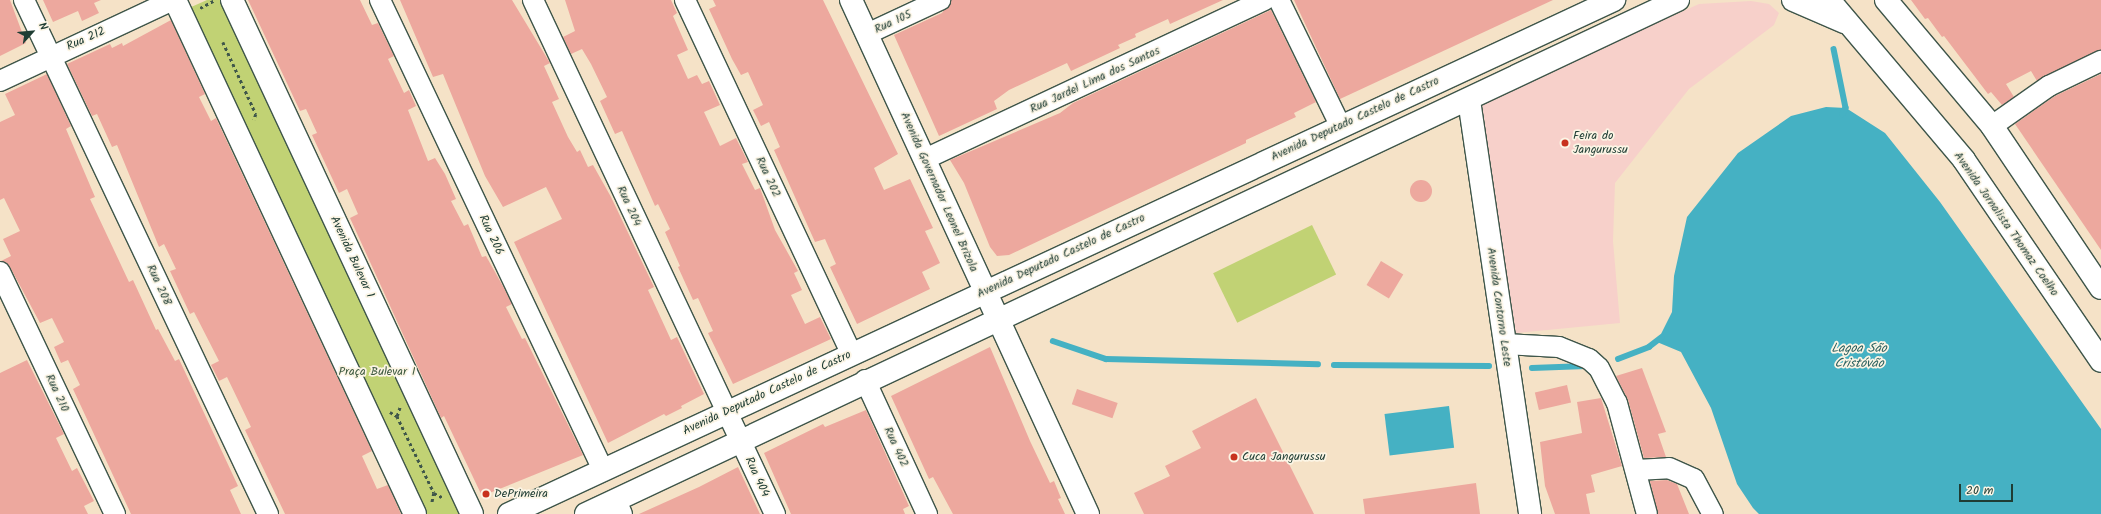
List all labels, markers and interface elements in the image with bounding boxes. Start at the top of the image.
street label: Rua 105 [872,7,914,37]
north arrow [12,12,52,52]
text: N [33,19,52,34]
street label: Rua 212 [64,24,108,54]
street label: Rua Jardel Lima dos Santos [1028,43,1162,117]
street label: Avenida Deputado Castelo de Castro [1269,74,1441,164]
street label: Avenida Governador Leonel Brizola [897,110,981,274]
place label: Feira do Jangurussu [1573,129,1628,157]
marker: Feira do Jangurussu [1560,138,1570,148]
street label: Avenida Jornalista Thomaz Coelho [1951,149,2061,299]
street label: Rua 202 [752,154,784,200]
street label: Rua 204 [613,184,645,228]
street label: Avenida Deputado Castelo de Castro [975,211,1147,301]
street label: Rua 206 [475,213,507,257]
street label: Avenida Bulevar 1 [327,214,377,300]
street label: Avenida Contorno Leste [1484,246,1514,368]
street label: Rua 208 [143,262,175,308]
water label: Lagoa São Cristóvão [1831,342,1887,373]
street label: Avenida Deputado Castelo de Castro [681,348,853,438]
park label: Praça Bulevar I [339,365,415,379]
street label: Rua 210 [42,372,72,414]
street label: Rua 402 [880,425,912,469]
place label: Cuca Jangurussu [1242,450,1326,464]
marker: Cuca Jangurussu [1229,452,1239,462]
street label: Rua 404 [742,455,772,499]
scale bar [1961,476,2015,502]
text: 20 m [1966,481,1993,500]
place label: DePrimeira [494,487,548,501]
marker: DePrimeira [481,489,491,499]

